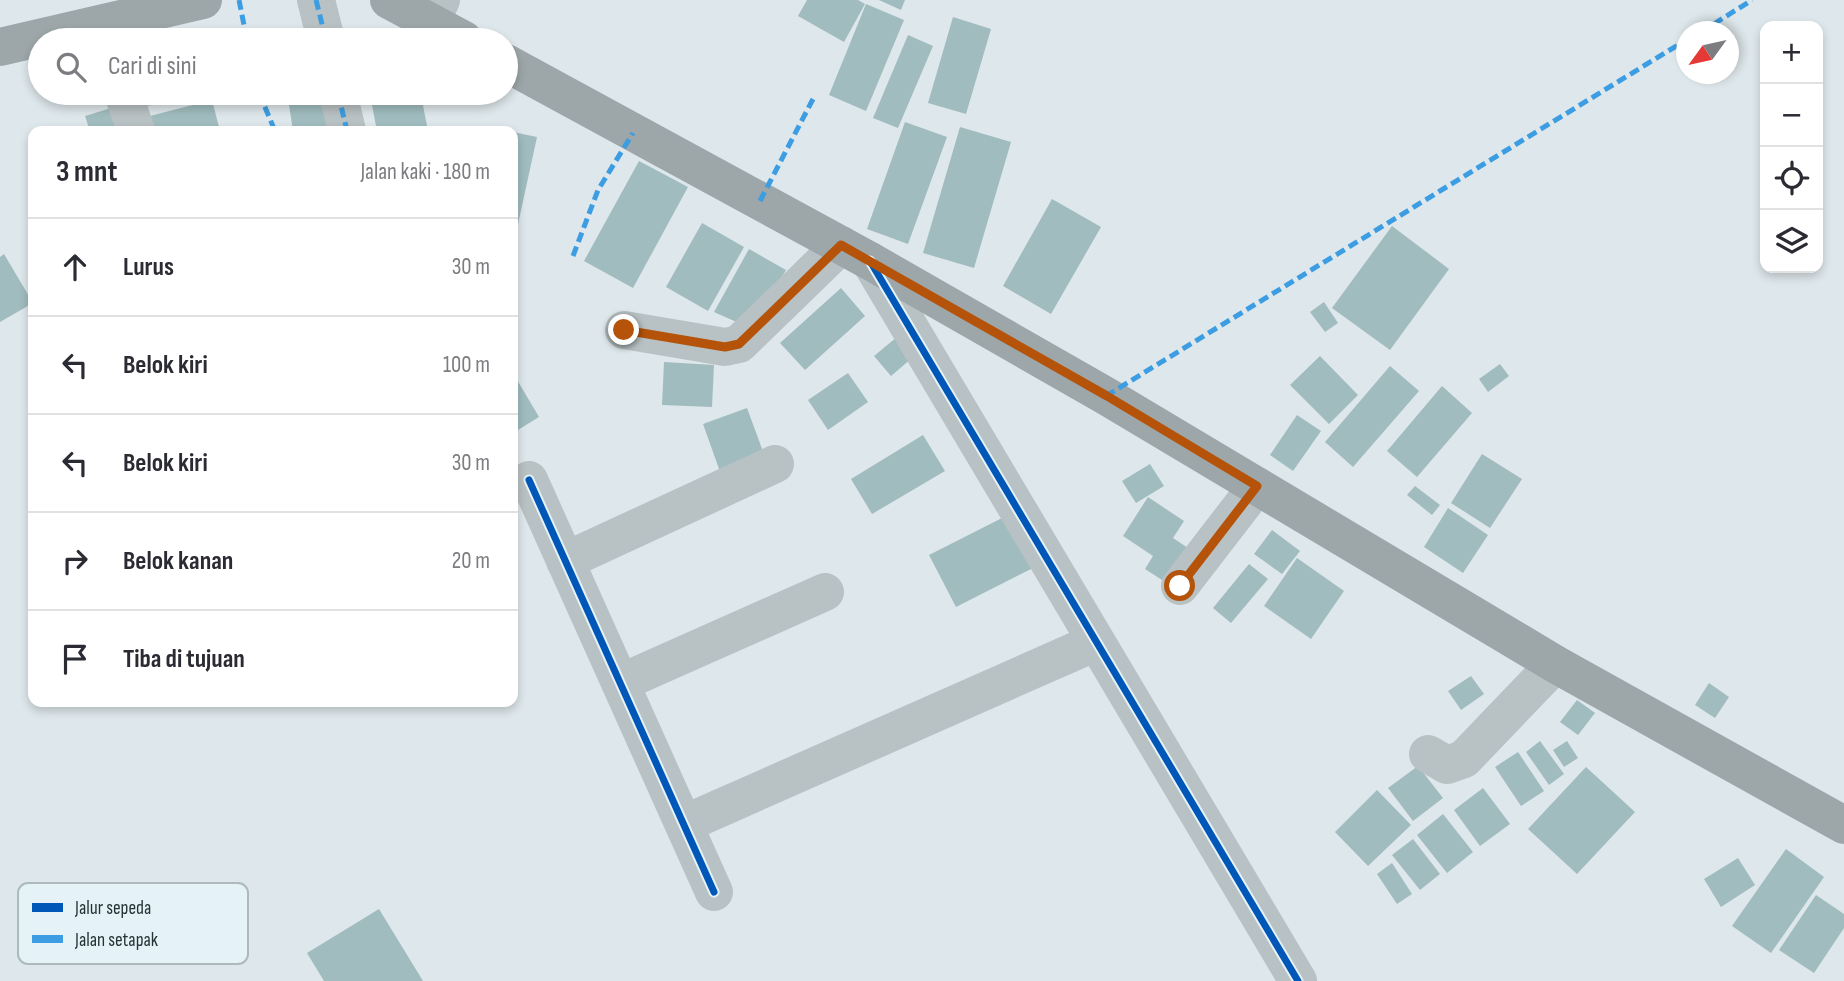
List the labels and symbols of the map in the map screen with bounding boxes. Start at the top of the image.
north arrow [1676,21,1739,84]
route end [608,314,639,345]
route start [1164,570,1195,601]
legend [18,883,248,964]
text: Jalur sepeda [74,897,151,920]
text: Jalan setapak [74,929,159,952]

